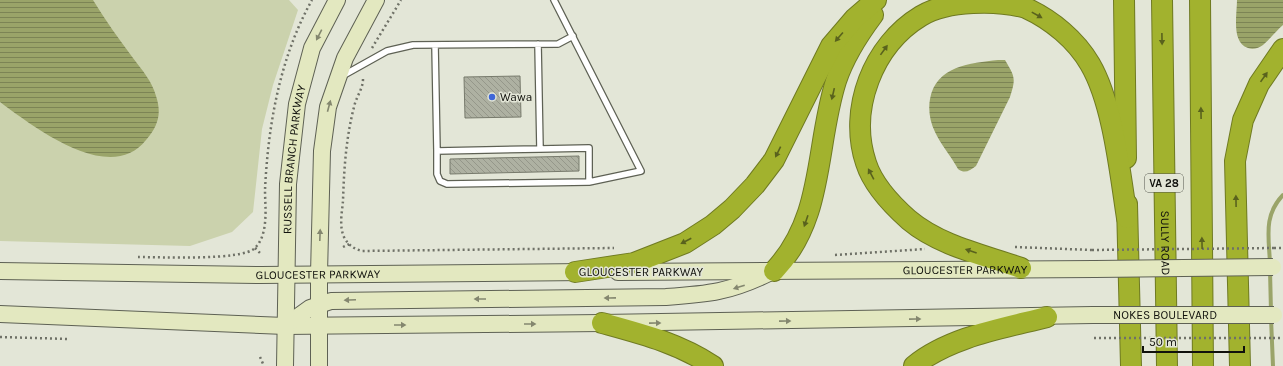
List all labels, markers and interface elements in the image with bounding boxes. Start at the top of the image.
one-way arrow [1031,11,1043,18]
one-way arrow [316,29,322,40]
one-way arrow [834,32,843,42]
one-way arrow [1159,33,1165,46]
one-way arrow [880,45,888,56]
one-way arrow [1260,71,1268,82]
street label: RUSSELL BRANCH PARKWAY [280,83,309,234]
one-way arrow [830,87,836,100]
place label: Wawa [500,90,532,104]
marker: Wawa [487,92,497,102]
one-way arrow [327,100,333,112]
one-way arrow [1198,106,1204,119]
one-way arrow [775,146,781,157]
one-way arrow [868,168,874,179]
road number: VA 28 [1145,174,1183,192]
one-way arrow [1233,194,1239,207]
street label: SULLY ROAD [1158,210,1173,276]
one-way arrow [803,215,809,227]
one-way arrow [316,229,323,241]
one-way arrow [1199,236,1205,249]
one-way arrow [680,238,692,244]
one-way arrow [964,248,976,254]
street label: GLOUCESTER PARKWAY [903,262,1028,277]
street label: GLOUCESTER PARKWAY [579,265,704,279]
street label: GLOUCESTER PARKWAY [256,267,381,282]
one-way arrow [733,284,745,290]
one-way arrow [603,295,616,301]
one-way arrow [473,296,486,302]
one-way arrow [344,297,356,304]
street label: NOKES BOULEVARD [1113,308,1217,322]
one-way arrow [909,315,921,322]
one-way arrow [779,317,791,324]
one-way arrow [649,319,661,326]
one-way arrow [524,321,537,327]
one-way arrow [394,322,407,328]
scale bar [1143,328,1244,354]
text: 50 m [1149,335,1177,349]

